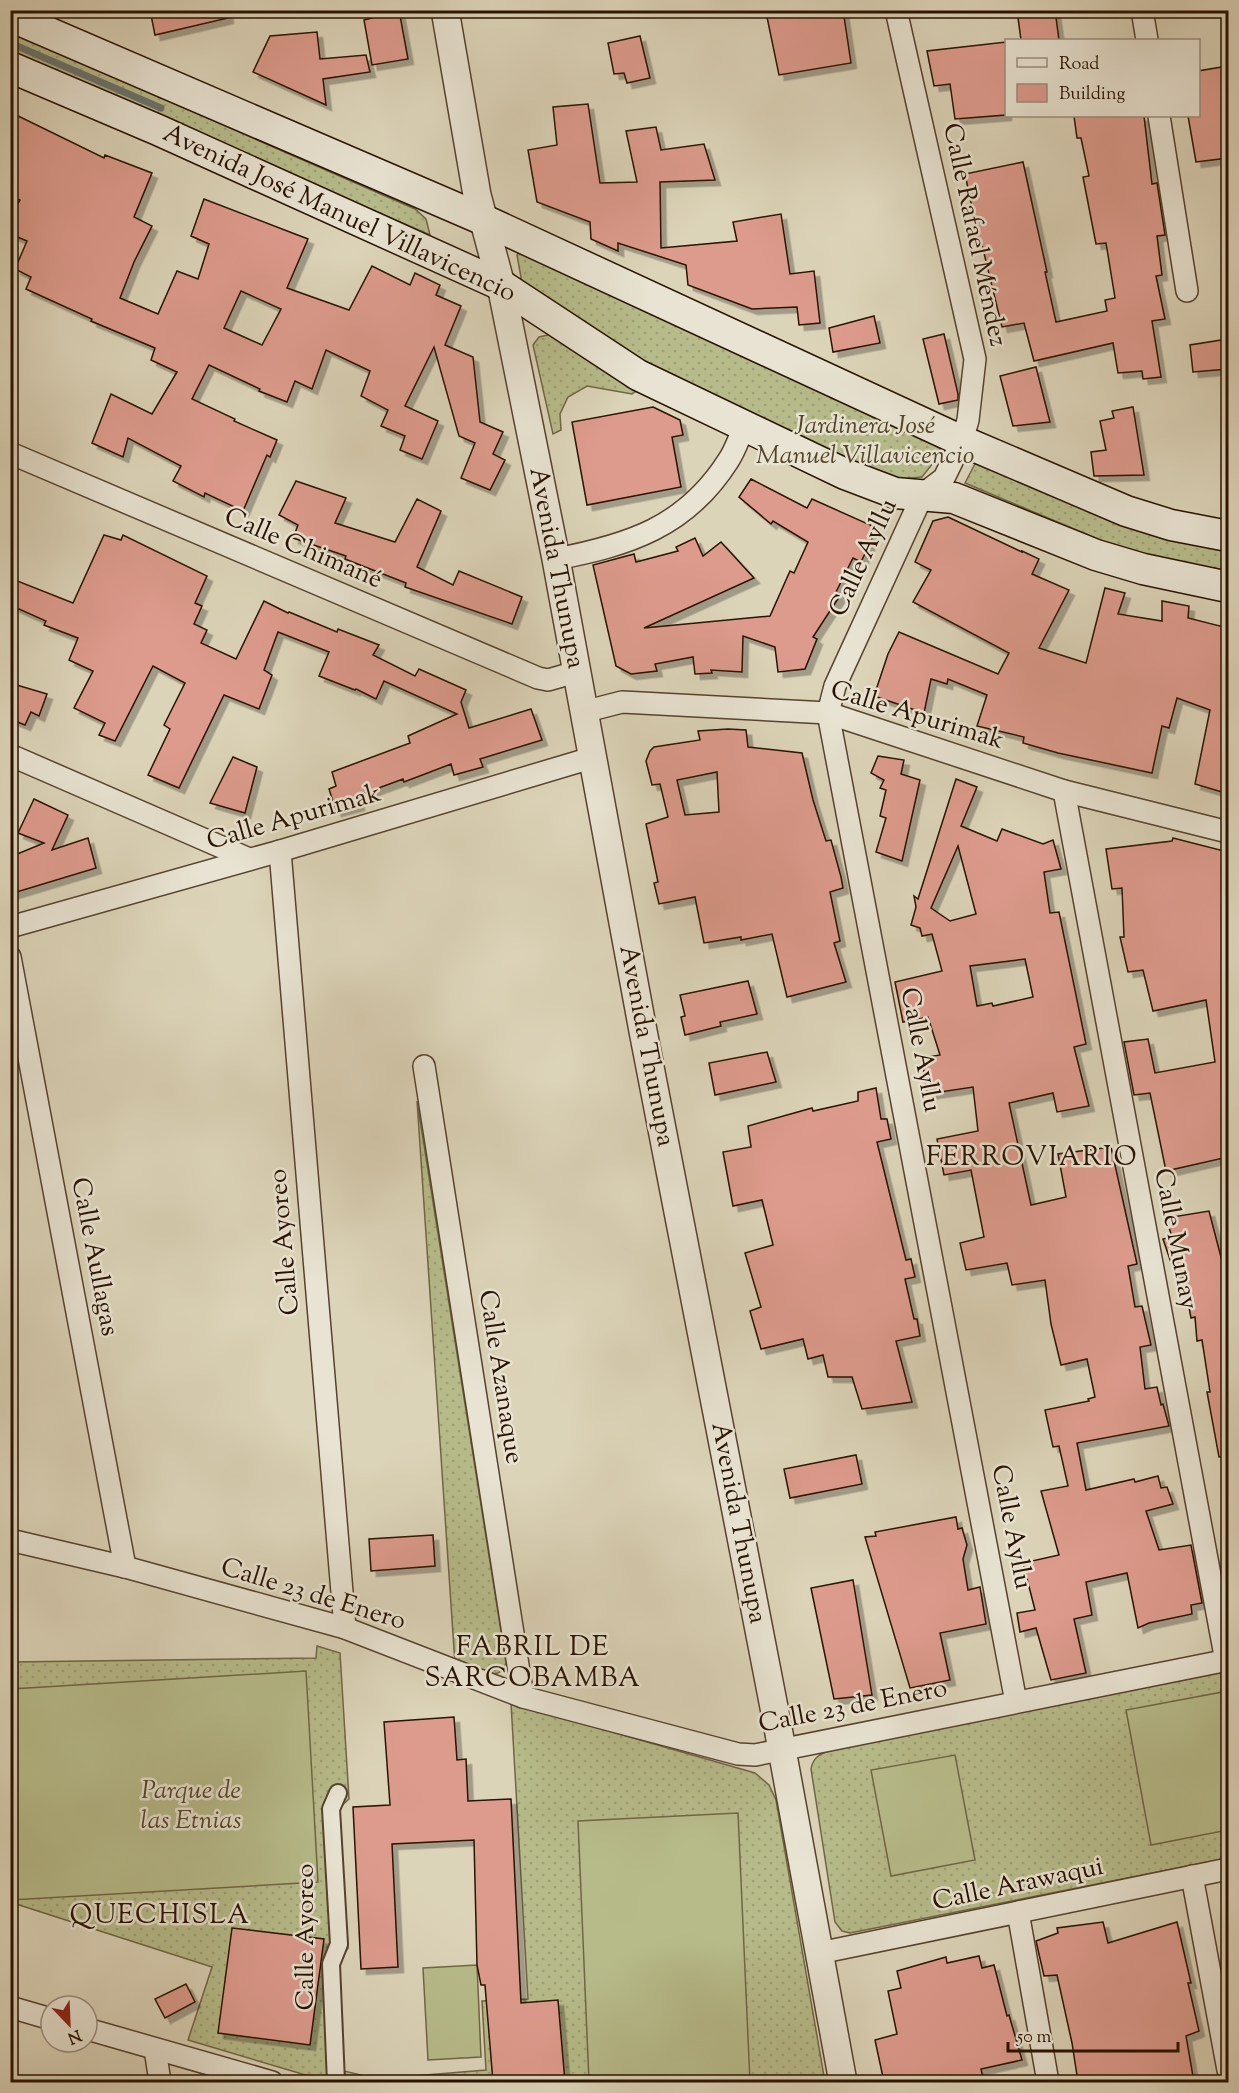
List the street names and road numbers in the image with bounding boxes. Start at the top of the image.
street label: Avenida José Manuel Villavicencio [156,116,522,312]
street label: Calle Rafael Méndez [932,120,1016,350]
street label: Avenida Thunupa [518,464,594,672]
street label: Calle Ayllu [821,493,907,623]
street label: Calle Chimané [218,499,388,599]
street label: Calle Apurimak [826,672,1008,760]
street label: Calle Apurimak [203,775,385,861]
street label: Avenida Thunupa [608,942,684,1150]
street label: Calle Ayllu [890,985,950,1116]
street label: Calle Munay [1143,1165,1207,1313]
street label: Calle Ayoreo [260,1167,310,1317]
street label: Calle Aullagas [61,1175,127,1339]
street label: Calle Azanaque [468,1287,532,1467]
street label: Avenida Thunupa [700,1419,776,1627]
street label: Calle Ayllu [981,1462,1041,1593]
street label: Calle 23 de Enero [216,1549,410,1641]
street label: Calle 23 de Enero [755,1671,951,1743]
street label: Calle Arawaqui [929,1849,1107,1921]
street label: Calle Ayoreo [288,1864,325,2010]

